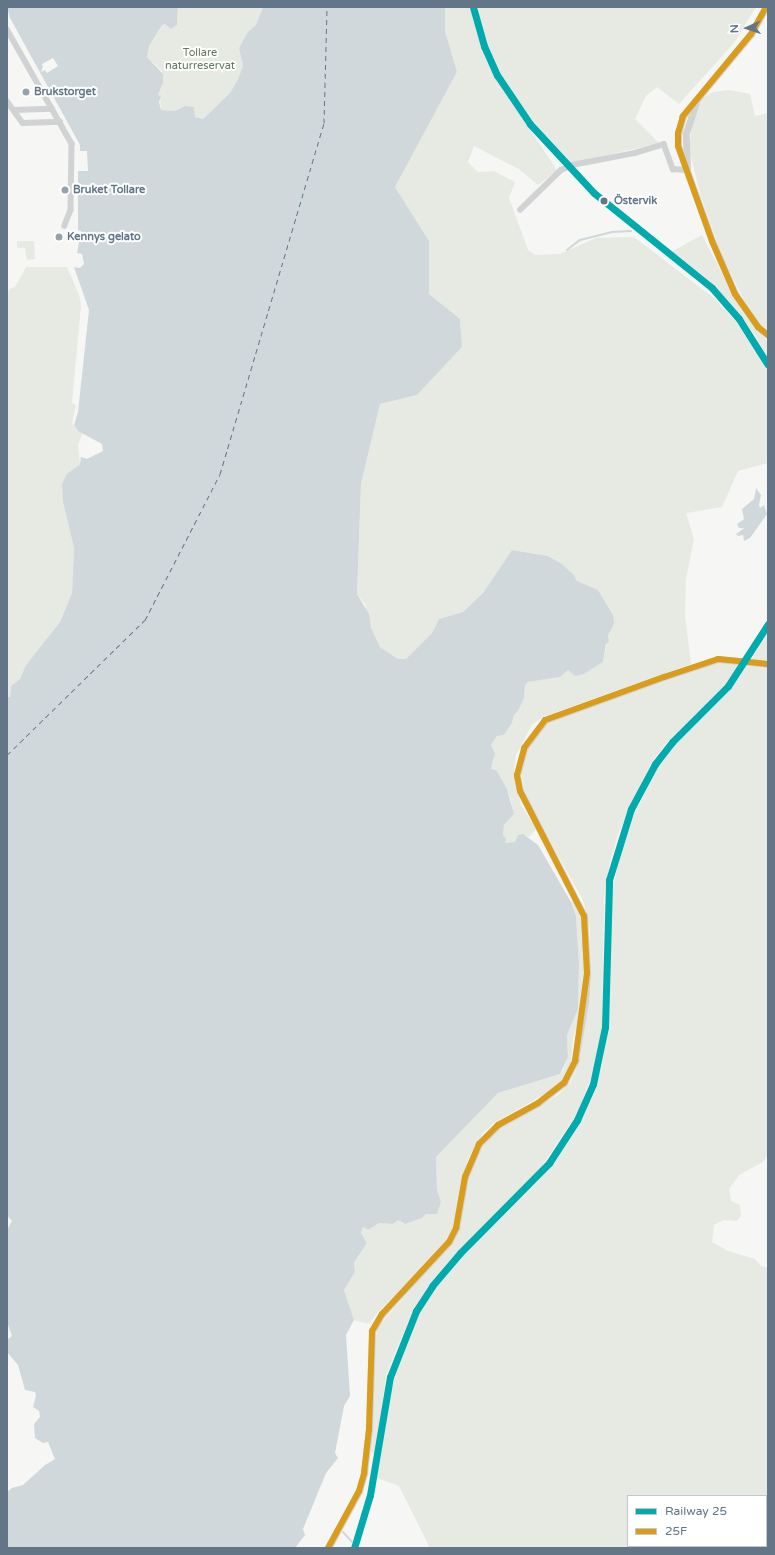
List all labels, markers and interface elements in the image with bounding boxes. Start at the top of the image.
north arrow [727,8,767,48]
text: N [728,24,741,33]
park label: Tollare naturreservat [165,47,235,73]
place label: Brukstorget [34,85,96,99]
marker: Brukstorget [21,87,31,97]
place label: Bruket Tollare [73,183,145,197]
marker: Bruket Tollare [60,185,70,195]
marker: Östervik [597,194,611,208]
place label: Östervik [614,194,657,208]
place label: Kennys gelato [67,230,141,244]
marker: Kennys gelato [54,232,64,242]
legend [627,1495,767,1547]
text: Railway 25 [665,1504,727,1518]
text: 25F [665,1524,687,1538]

